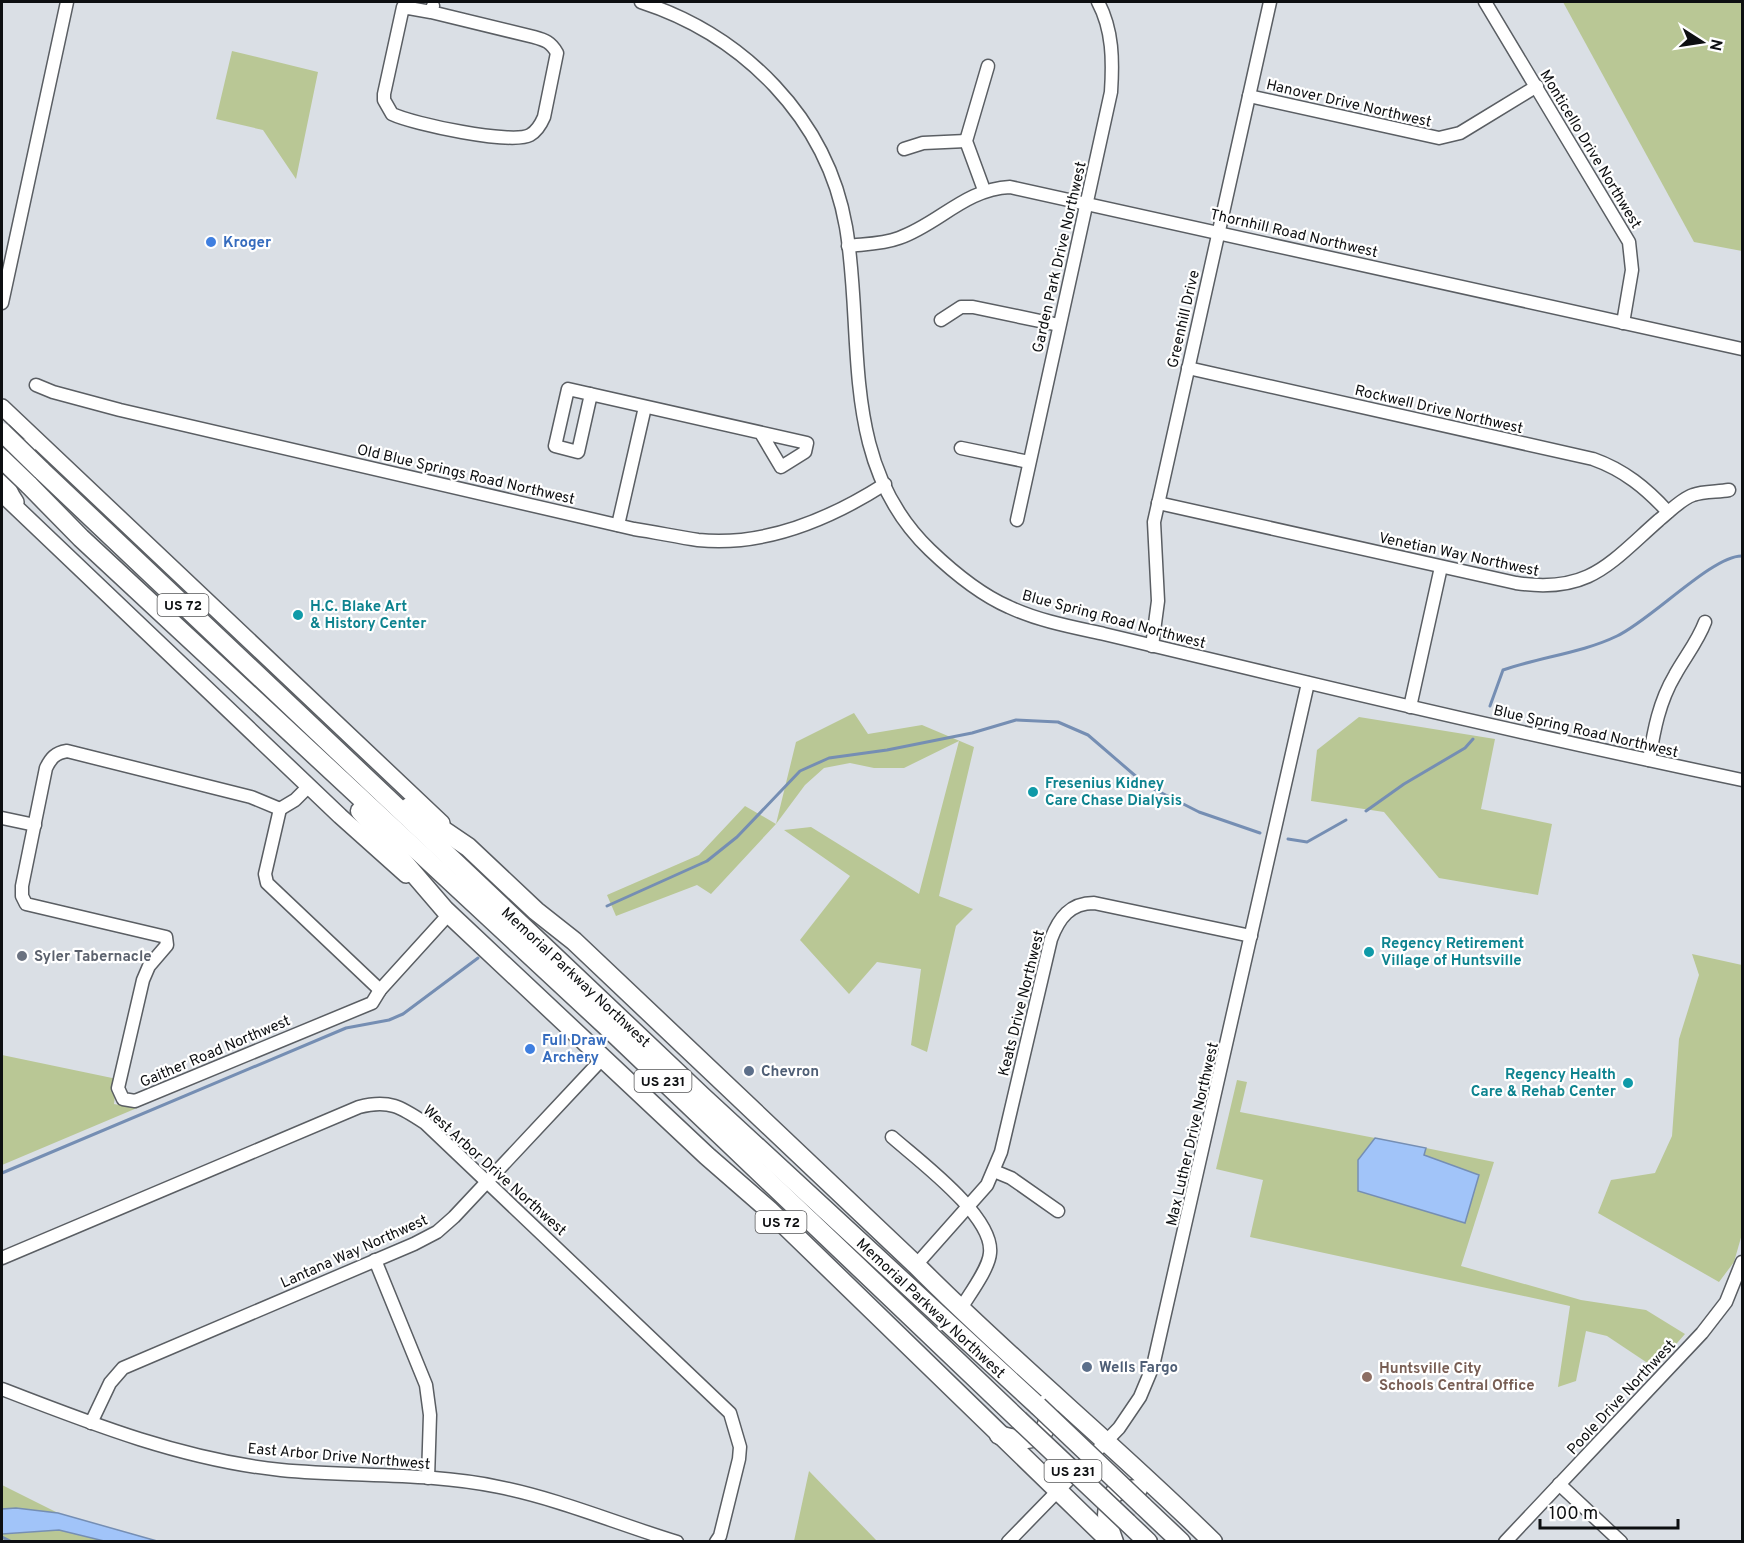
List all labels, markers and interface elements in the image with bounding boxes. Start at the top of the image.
north arrow [1672,12,1732,72]
text: N [1704,37,1726,52]
street label: Monticello Drive Northwest [1535,67,1645,233]
street label: Hanover Drive Northwest [1264,76,1433,133]
street label: Garden Park Drive Northwest [1029,160,1092,355]
street label: Thornhill Road Northwest [1208,206,1379,263]
place label: Kroger [223,234,272,253]
marker: Kroger [204,235,218,249]
street label: Greenhill Drive [1164,268,1205,370]
street label: Rockwell Drive Northwest [1353,382,1525,439]
street label: Old Blue Springs Road Northwest [355,441,577,510]
street label: Venetian Way Northwest [1377,529,1541,582]
street label: Blue Spring Road Northwest [1020,587,1208,654]
road number: US 72 [158,594,208,616]
place label: H.C. Blake Art & History Center [310,598,427,634]
marker: H.C. Blake Art & History Center [291,608,305,622]
street label: Blue Spring Road Northwest [1491,702,1680,763]
place label: Fresenius Kidney Care Chase Dialysis [1045,775,1182,811]
marker: Fresenius Kidney Care Chase Dialysis [1026,785,1040,799]
street label: Memorial Parkway Northwest [497,904,653,1052]
street label: Keats Drive Northwest [995,928,1050,1078]
place label: Regency Retirement Village of Huntsville [1381,935,1524,971]
marker: Regency Retirement Village of Huntsville [1362,945,1376,959]
place label: Syler Tabernacle [34,948,152,967]
marker: Syler Tabernacle [15,949,29,963]
street label: Gaither Road Northwest [137,1012,294,1093]
place label: Full Draw Archery [542,1032,607,1068]
street label: Max Luther Drive Northwest [1163,1040,1224,1228]
marker: Full Draw Archery [523,1042,537,1056]
place label: Chevron [761,1063,819,1082]
marker: Chevron [742,1064,756,1078]
place label: Regency Health Care & Rehab Center [1471,1066,1617,1102]
road number: US 231 [634,1070,692,1092]
marker: Regency Health Care & Rehab Center [1621,1076,1635,1090]
street label: West Arbor Drive Northwest [418,1102,570,1241]
street label: Lantana Way Northwest [278,1211,431,1293]
road number: US 72 [756,1211,806,1233]
street label: Memorial Parkway Northwest [852,1235,1008,1383]
street label: Poole Drive Northwest [1564,1336,1680,1460]
place label: Wells Fargo [1099,1359,1178,1378]
marker: Wells Fargo [1080,1360,1094,1374]
place label: Huntsville City Schools Central Office [1379,1360,1535,1396]
marker: Huntsville City Schools Central Office [1360,1370,1374,1384]
street label: East Arbor Drive Northwest [247,1440,431,1475]
road number: US 231 [1044,1460,1102,1482]
scale bar [1540,1492,1678,1530]
text: 100 m [1549,1503,1598,1526]

